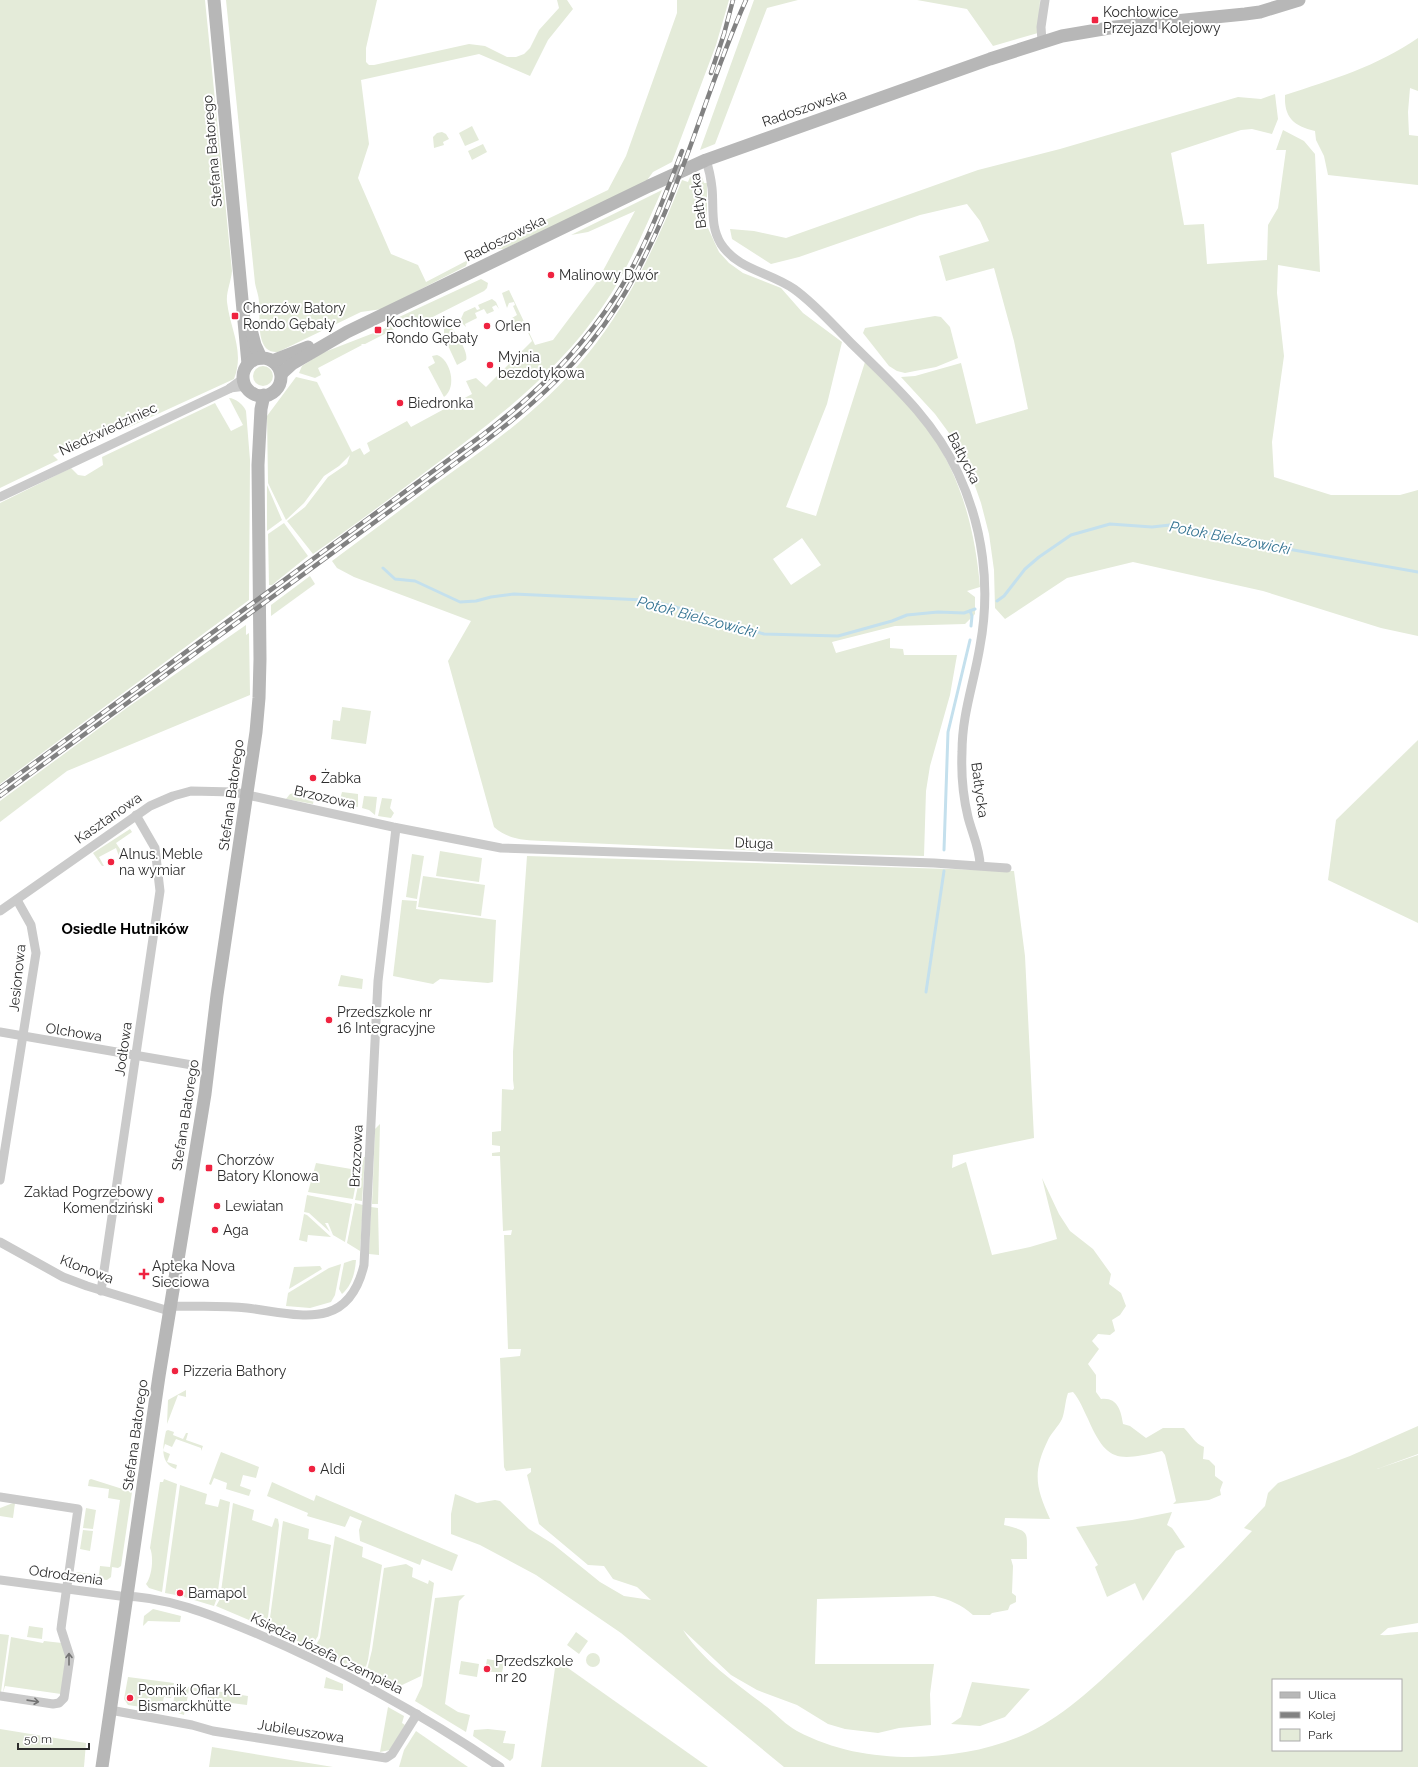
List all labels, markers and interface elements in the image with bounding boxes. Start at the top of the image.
place label: Kochłowice Przejazd Kolejowy [1103,4,1221,36]
marker: Kochłowice Przejazd Kolejowy [1090,15,1100,25]
street label: Radoszowska [760,86,848,130]
street label: Stefana Batorego [199,94,225,208]
street label: Bałtycka [687,172,709,230]
street label: Radoszowska [462,211,548,265]
place label: Malinowy Dwór [559,267,659,283]
marker: Malinowy Dwór [546,270,556,280]
place label: Chorzów Batory Rondo Gębały [243,300,346,332]
marker: Chorzów Batory Rondo Gębały [230,311,240,321]
place label: Kochłowice Rondo Gębały [386,314,478,346]
place label: Orlen [495,318,531,334]
marker: Orlen [482,321,492,331]
marker: Kochłowice Rondo Gębały [373,325,383,335]
place label: Myjnia bezdotykowa [498,349,585,381]
marker: Myjnia bezdotykowa [485,360,495,370]
place label: Biedronka [408,395,474,411]
marker: Biedronka [395,398,405,408]
street label: Niedźwiedziniec [57,399,160,459]
street label: Bałtycka [944,430,984,486]
water label: Potok Bielszowicki [1168,517,1293,559]
water label: Potok Bielszowicki [635,592,760,642]
street label: Stefana Batorego [215,738,247,852]
street label: Bałtycka [968,761,992,819]
place label: Żabka [321,768,361,786]
marker: Żabka [308,773,318,783]
street label: Brzozowa [293,782,357,812]
street label: Kasztanowa [72,789,144,847]
street label: Długa [734,834,774,852]
place label: Alnus. Meble na wymiar [119,846,203,878]
marker: Alnus. Meble na wymiar [106,857,116,867]
district label: Osiedle Hutników [62,920,189,938]
street label: Jesionowa [5,943,29,1013]
place label: Przedszkole nr 16 Integracyjne [337,1004,435,1036]
marker: Przedszkole nr 16 Integracyjne [324,1015,334,1025]
street label: Olchowa [45,1020,103,1044]
street label: Jodłowa [111,1021,135,1077]
street label: Stefana Batorego [168,1058,202,1172]
street label: Brzozowa [346,1124,366,1188]
place label: Chorzów Batory Klonowa [217,1152,319,1184]
marker: Chorzów Batory Klonowa [204,1163,214,1173]
place label: Zakład Pogrzebowy Komendziński [24,1184,153,1216]
marker: Zakład Pogrzebowy Komendziński [156,1195,166,1205]
place label: Lewiatan [225,1198,284,1214]
marker: Lewiatan [212,1201,222,1211]
place label: Aga [223,1222,249,1238]
marker: Aga [210,1225,220,1235]
street label: Klonowa [58,1251,116,1287]
place label: Apteka Nova Sieciowa [152,1258,235,1290]
marker: Apteka Nova Sieciowa [139,1269,149,1279]
place label: Pizzeria Bathory [183,1363,287,1379]
marker: Pizzeria Bathory [170,1366,180,1376]
street label: Stefana Batorego [119,1378,151,1492]
place label: Aldi [320,1461,345,1477]
marker: Aldi [307,1464,317,1474]
street label: Odrodzenia [28,1562,104,1588]
place label: Bamapol [188,1585,246,1601]
marker: Bamapol [175,1588,185,1598]
street label: Księdza Józefa Czempiela [248,1609,406,1697]
one-way arrow [65,1653,73,1666]
place label: Przedszkole nr 20 [495,1653,573,1685]
marker: Przedszkole nr 20 [482,1664,492,1674]
legend [1272,1679,1402,1751]
place label: Pomnik Ofiar KL Bismarckhütte [138,1682,241,1714]
text: Ulica [1308,1688,1336,1702]
marker: Pomnik Ofiar KL Bismarckhütte [125,1693,135,1703]
one-way arrow [26,1697,39,1705]
text: Kolej [1308,1708,1336,1722]
street label: Jubileuszowa [257,1716,345,1746]
scale bar [18,1725,89,1751]
text: Park [1308,1728,1333,1742]
text: 50 m [24,1732,52,1746]

